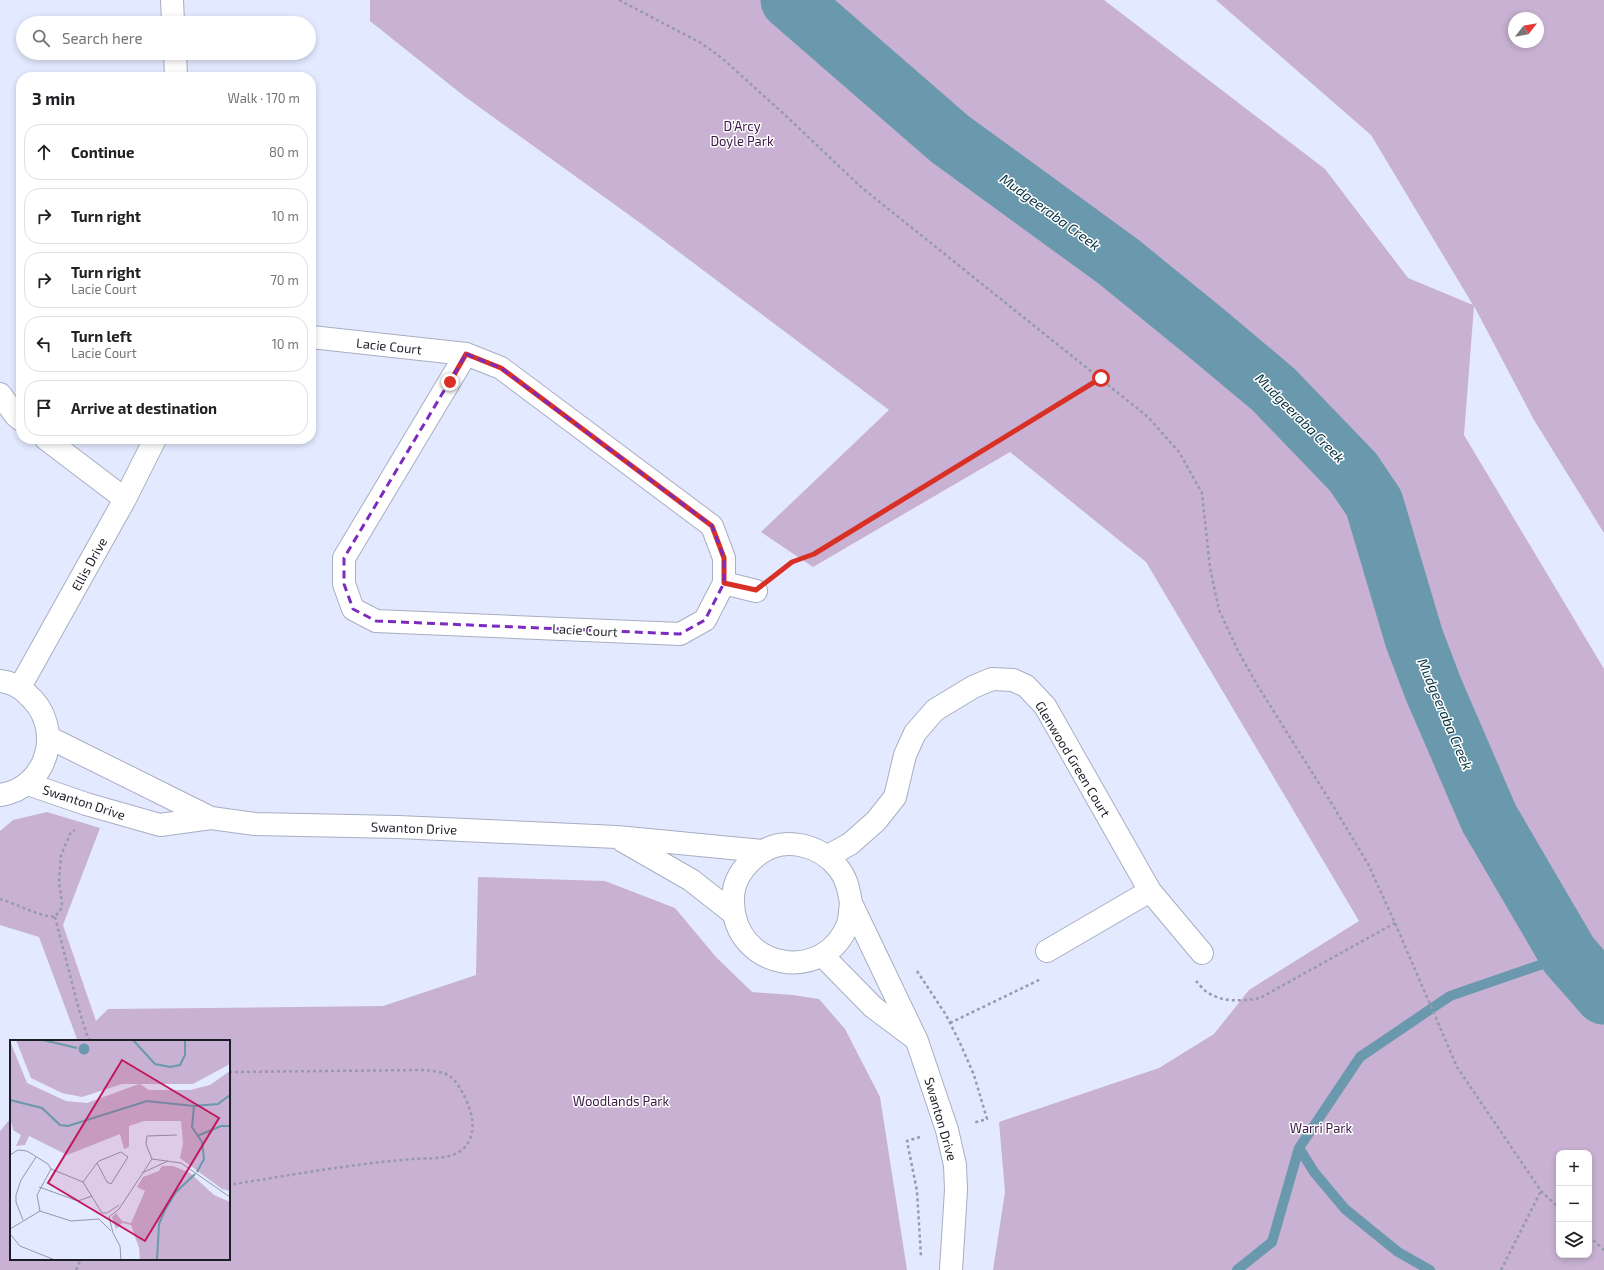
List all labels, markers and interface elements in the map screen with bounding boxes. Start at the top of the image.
north arrow [1508,12,1544,48]
search box [16,16,316,60]
icon: search [30,27,52,49]
text: Search here [62,29,143,47]
text: 3 min [32,88,75,108]
text: Walk · 170 m [228,90,300,106]
park label: D'Arcy Doyle Park [710,118,774,149]
icon: ahead [33,141,55,163]
text: Continue [71,143,134,161]
text: 80 m [269,144,299,160]
water label: Mudgeeraba Creek [997,170,1104,254]
icon: right [33,205,55,227]
text: Turn right [71,207,141,225]
text: 10 m [272,208,299,224]
text: Turn right [71,263,141,281]
icon: right [33,269,55,291]
text: 70 m [270,272,299,288]
text: Lacie Court [71,281,137,297]
text: Turn left [71,327,132,345]
icon: left [33,333,55,355]
street label: Lacie Court [356,335,423,357]
text: 10 m [272,336,299,352]
text: Lacie Court [71,345,137,361]
route start [1092,369,1110,387]
water label: Mudgeeraba Creek [1252,369,1349,466]
route end [441,373,459,391]
icon: arrive [33,397,55,419]
text: Arrive at destination [71,399,217,417]
street label: Ellis Drive [68,534,110,594]
street label: Lacie Court [552,620,618,640]
water label: Mudgeeraba Creek [1414,655,1477,772]
street label: Glenwood Green Court [1032,698,1114,820]
street label: Swanton Drive [41,781,127,823]
street label: Swanton Drive [371,818,457,838]
inset map [10,1040,230,1260]
street label: Swanton Drive [921,1075,961,1163]
park label: Woodlands Park [573,1093,670,1109]
park label: Warri Park [1290,1120,1353,1136]
map controls [1556,1150,1592,1258]
button: + [1556,1150,1592,1186]
button: − [1556,1186,1592,1222]
button: layers [1556,1222,1592,1258]

